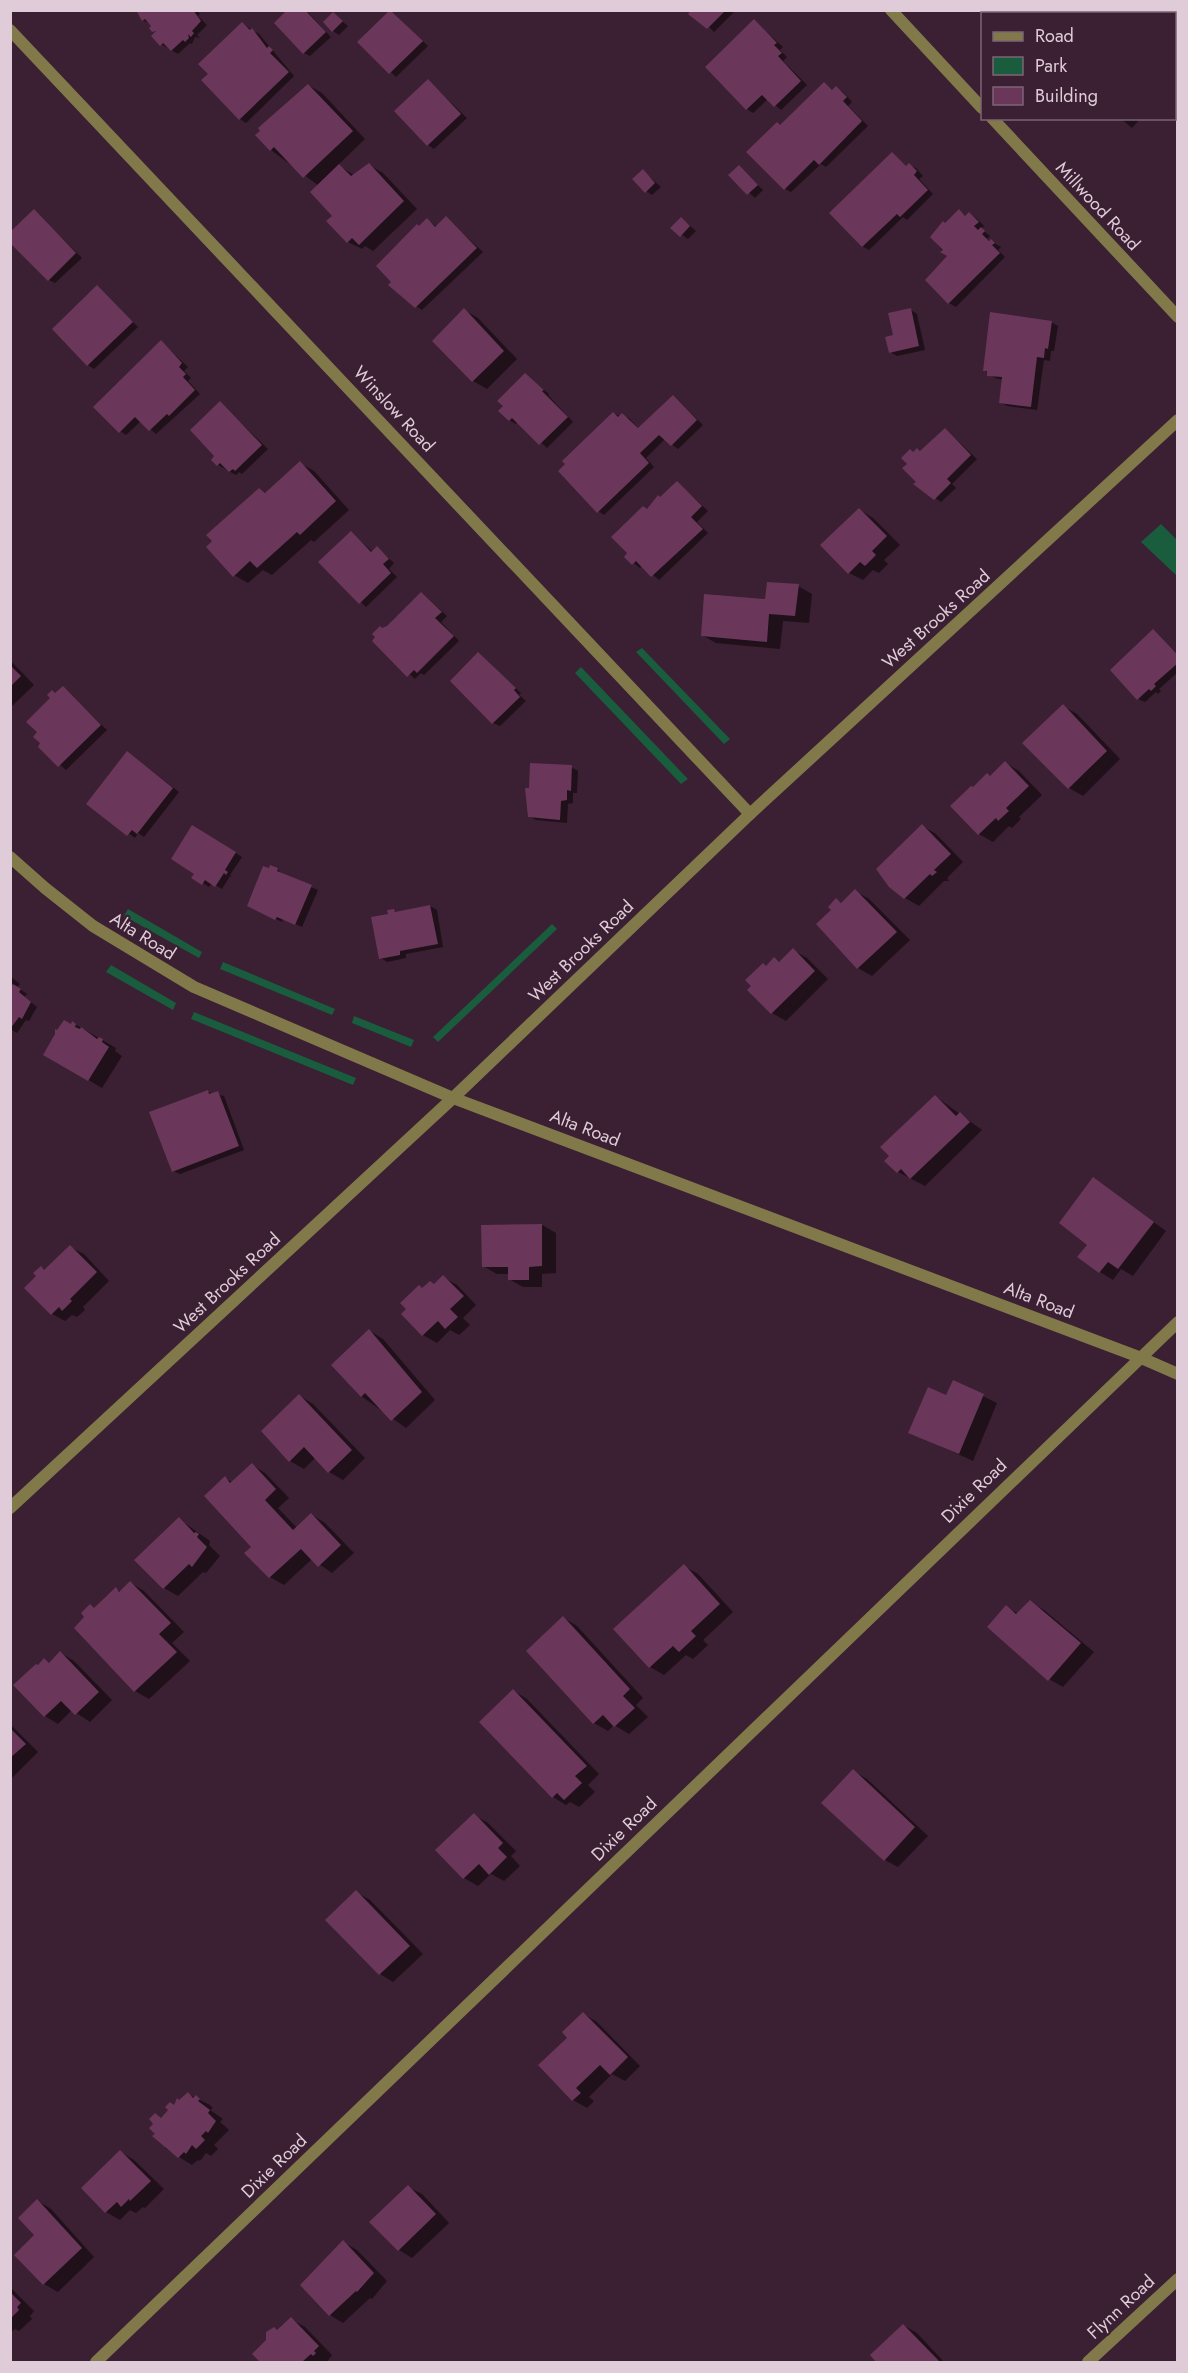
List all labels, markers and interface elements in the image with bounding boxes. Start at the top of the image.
legend [981,12,1176,120]
text: Road [1035,23,1074,49]
text: Park [1035,53,1067,79]
text: Building [1035,83,1098,109]
street label: Millwood Road [1050,156,1146,256]
street label: Winslow Road [347,360,441,458]
street label: West Brooks Road [876,563,996,675]
street label: West Brooks Road [522,894,640,1008]
street label: Alta Road [105,906,181,966]
street label: Alta Road [546,1103,624,1153]
street label: West Brooks Road [168,1227,286,1339]
street label: Alta Road [1000,1275,1078,1325]
street label: Dixie Road [935,1453,1013,1529]
street label: Dixie Road [585,1791,663,1867]
street label: Dixie Road [235,2128,313,2204]
street label: Flynn Road [1081,2269,1161,2345]

